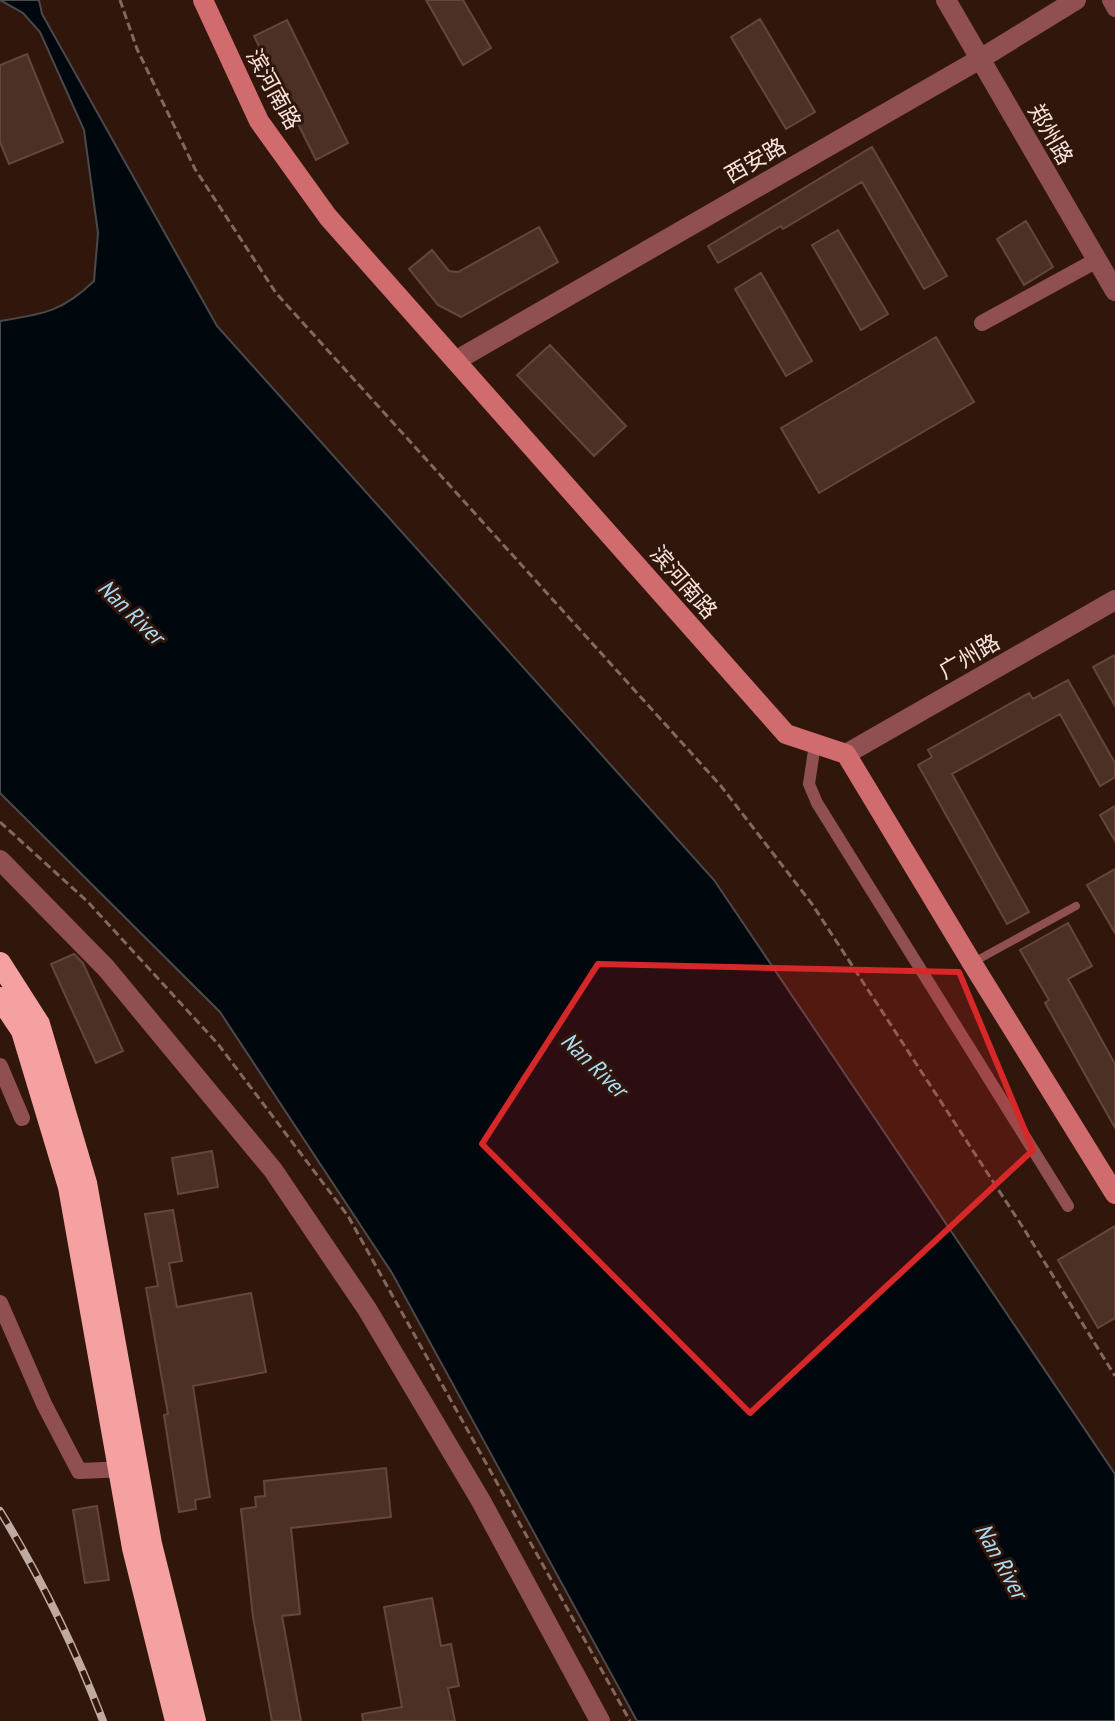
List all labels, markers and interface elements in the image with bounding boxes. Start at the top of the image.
street label: 滨河南路 [240,44,308,134]
street label: 郑州路 [1022,98,1080,170]
street label: 西安路 [719,131,791,189]
street label: 滨河南路 [645,540,723,624]
water label: Nan River [92,572,174,653]
street label: 广州路 [933,627,1005,685]
water label: Nan River [555,1025,637,1106]
water label: Nan River [968,1518,1036,1607]

